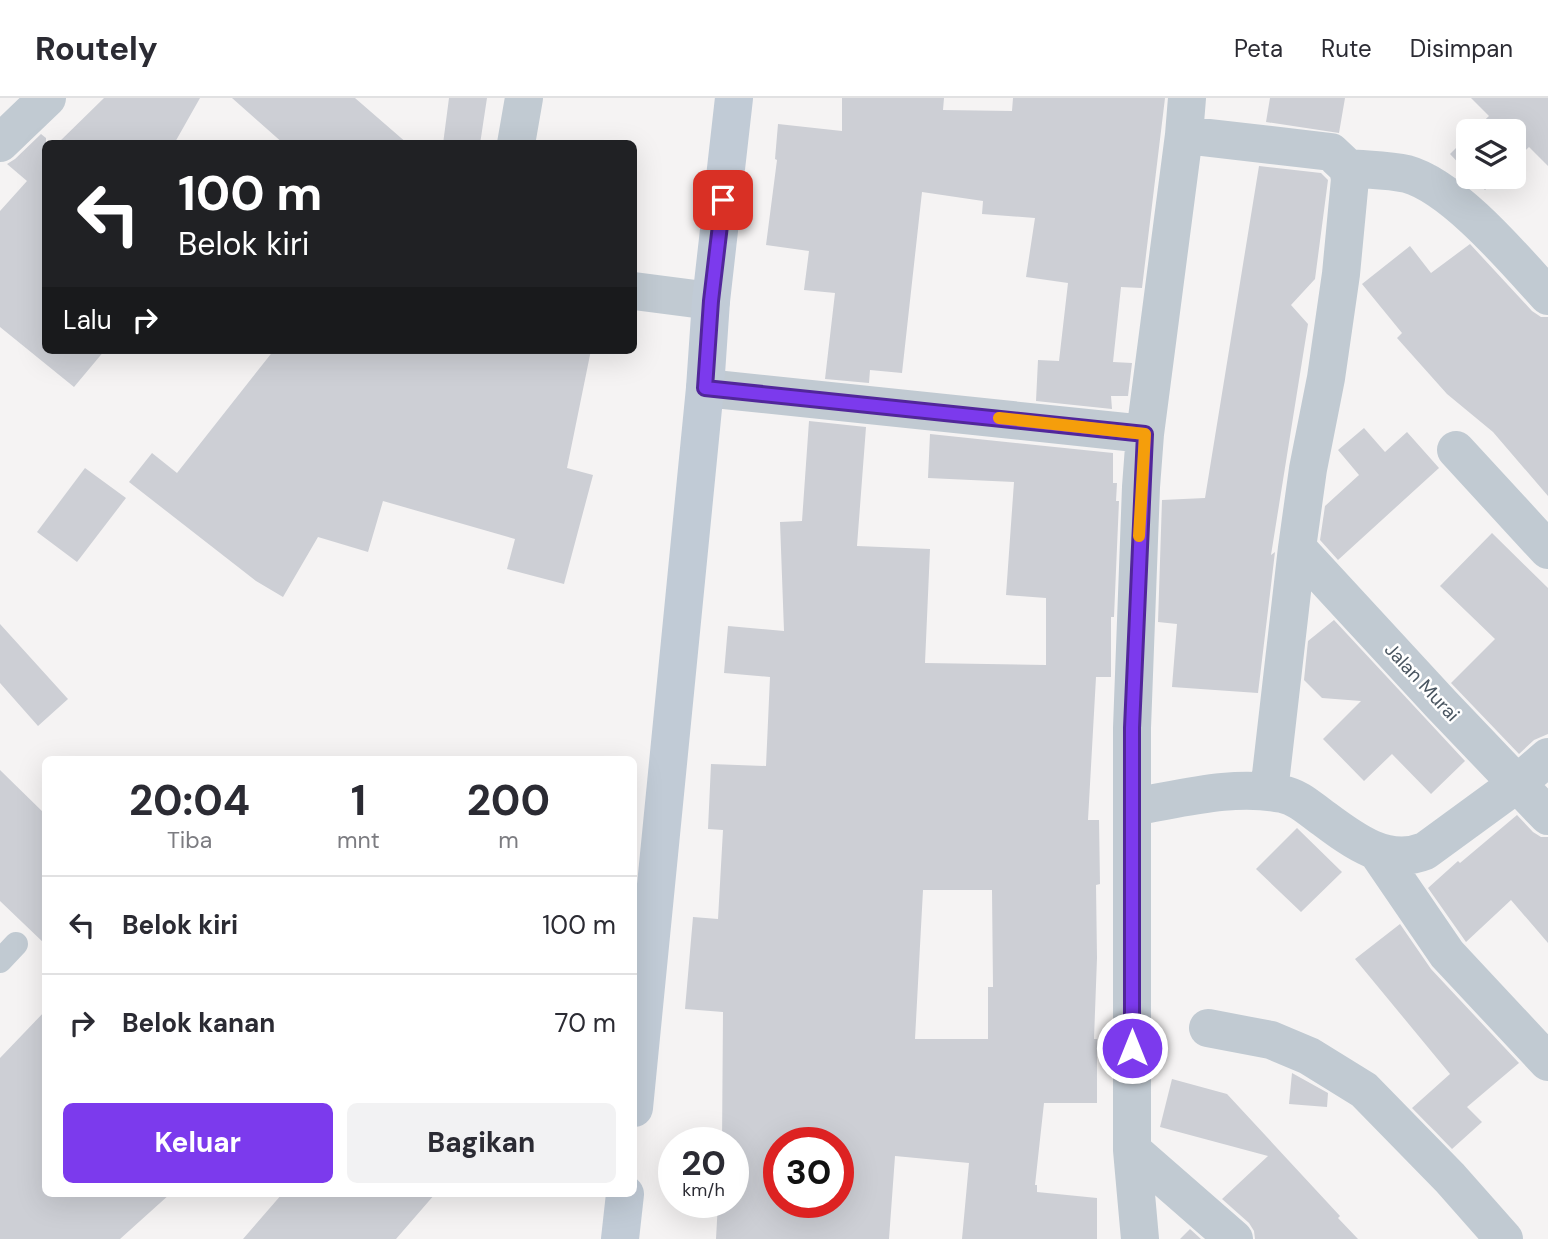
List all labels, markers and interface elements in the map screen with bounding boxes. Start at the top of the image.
text: Routely [35,27,158,70]
text: Peta [1234,33,1283,64]
text: Rute [1321,33,1372,64]
text: Disimpan [1410,33,1513,64]
map controls [1456,119,1526,189]
button: layers [1456,119,1526,189]
text: 100 m [178,161,322,225]
icon: left [63,168,154,259]
pin [693,170,753,230]
icon: arrive [704,181,742,219]
text: Belok kiri [178,223,310,265]
icon: right [126,301,164,339]
text: Lalu [63,303,112,337]
street label: Jalan Murai [1379,637,1465,727]
text: 20:04 [129,773,250,828]
text: 1 [351,773,366,828]
text: 200 [467,773,550,828]
text: Tiba [167,825,212,855]
text: mnt [337,825,380,855]
text: m [498,825,519,855]
icon: left [63,906,101,944]
text: Belok kiri [122,908,238,942]
text: 100 m [542,908,616,942]
icon: right [63,1004,101,1042]
text: Belok kanan [122,1006,275,1040]
text: 70 m [555,1006,616,1040]
position arrow [1095,1011,1169,1085]
button: Keluar [63,1103,333,1183]
button: Bagikan [347,1103,616,1183]
speed limit sign: 30 [763,1127,854,1218]
text: 20 [681,1140,726,1186]
text: km/h [682,1178,725,1202]

